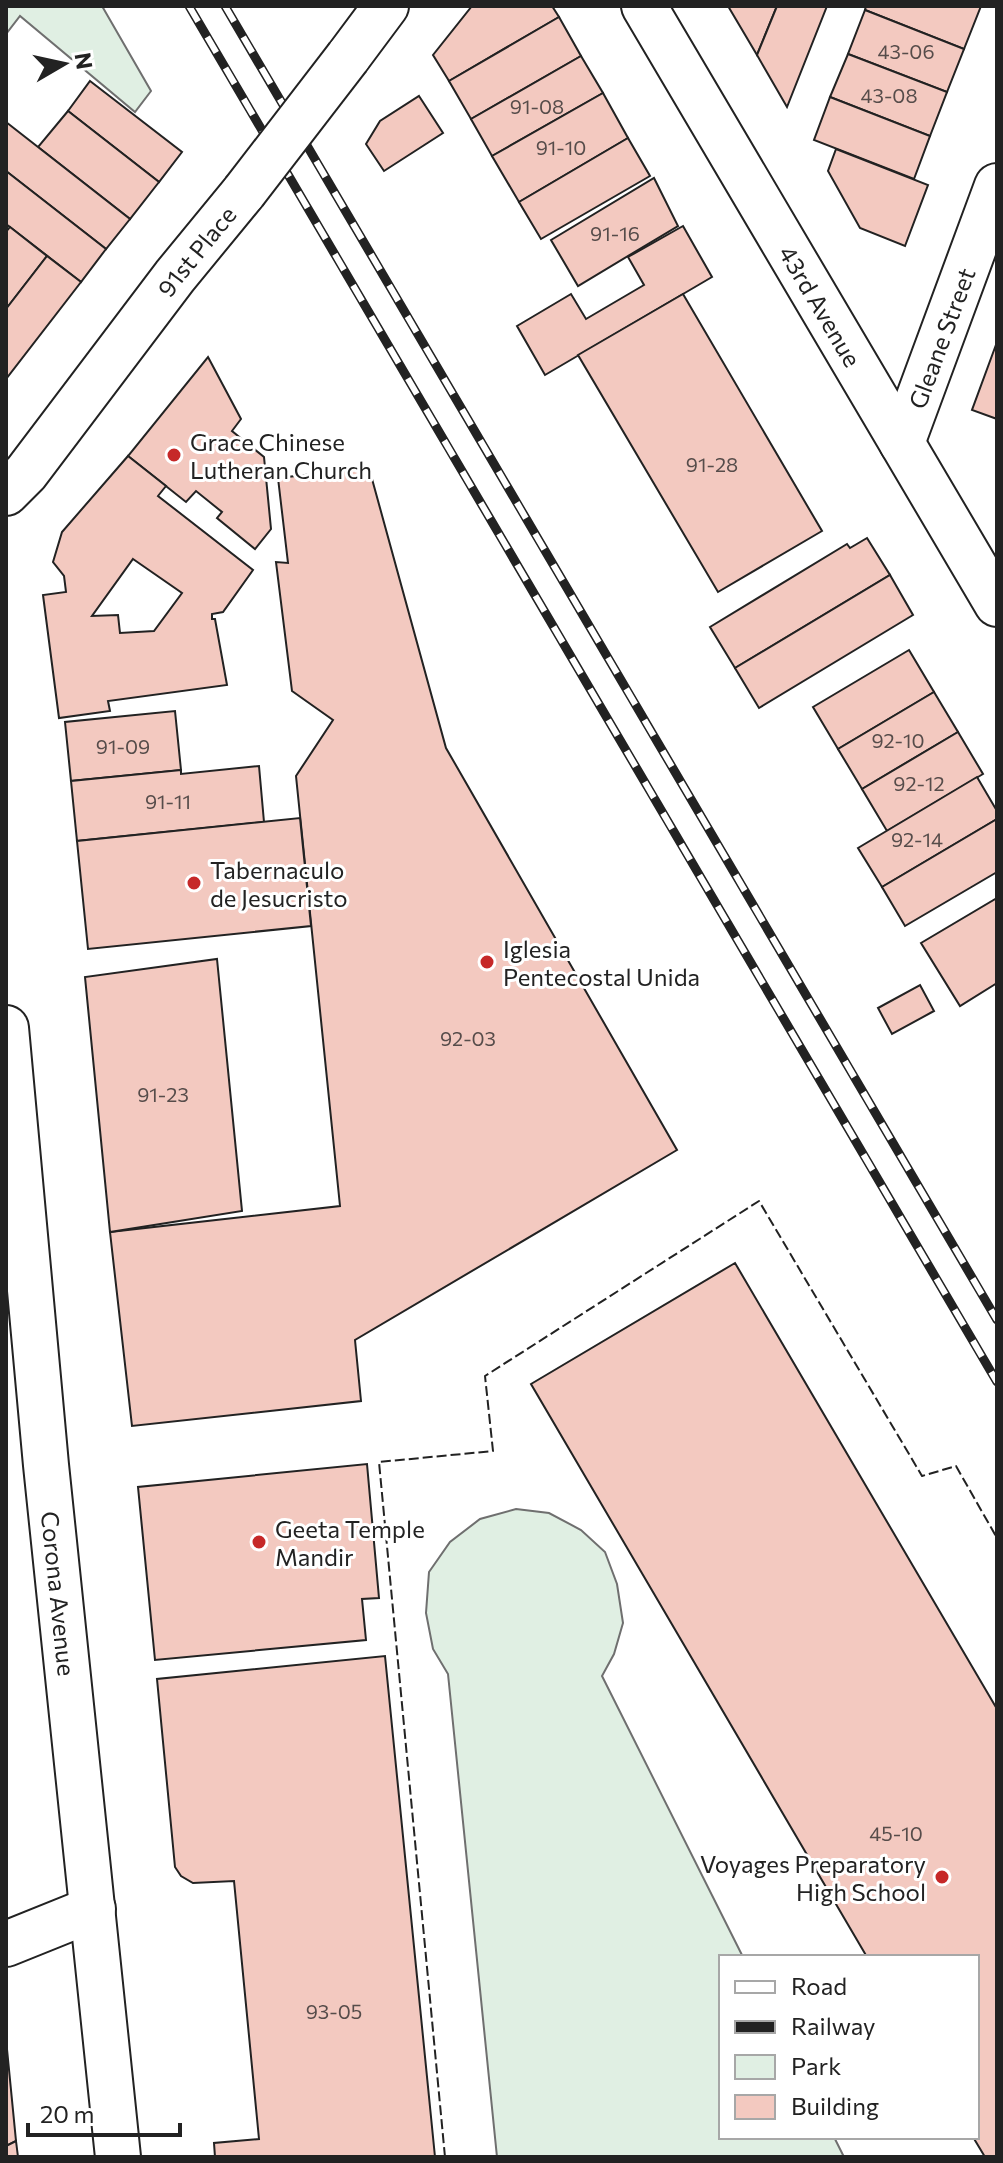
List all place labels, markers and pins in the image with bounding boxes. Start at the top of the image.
place label: Grace Chinese Lutheran Church [190,427,372,484]
marker: Grace Chinese Lutheran Church [165,446,183,464]
place label: Tabernaculo de Jesucristo [210,855,348,912]
marker: Tabernaculo de Jesucristo [185,874,203,892]
place label: Iglesia Pentecostal Unida [503,934,700,991]
marker: Iglesia Pentecostal Unida [478,953,496,971]
place label: Geeta Temple Mandir [275,1514,425,1571]
marker: Geeta Temple Mandir [250,1533,268,1551]
place label: Voyages Preparatory High School [700,1849,926,1906]
marker: Voyages Preparatory High School [933,1868,951,1886]

